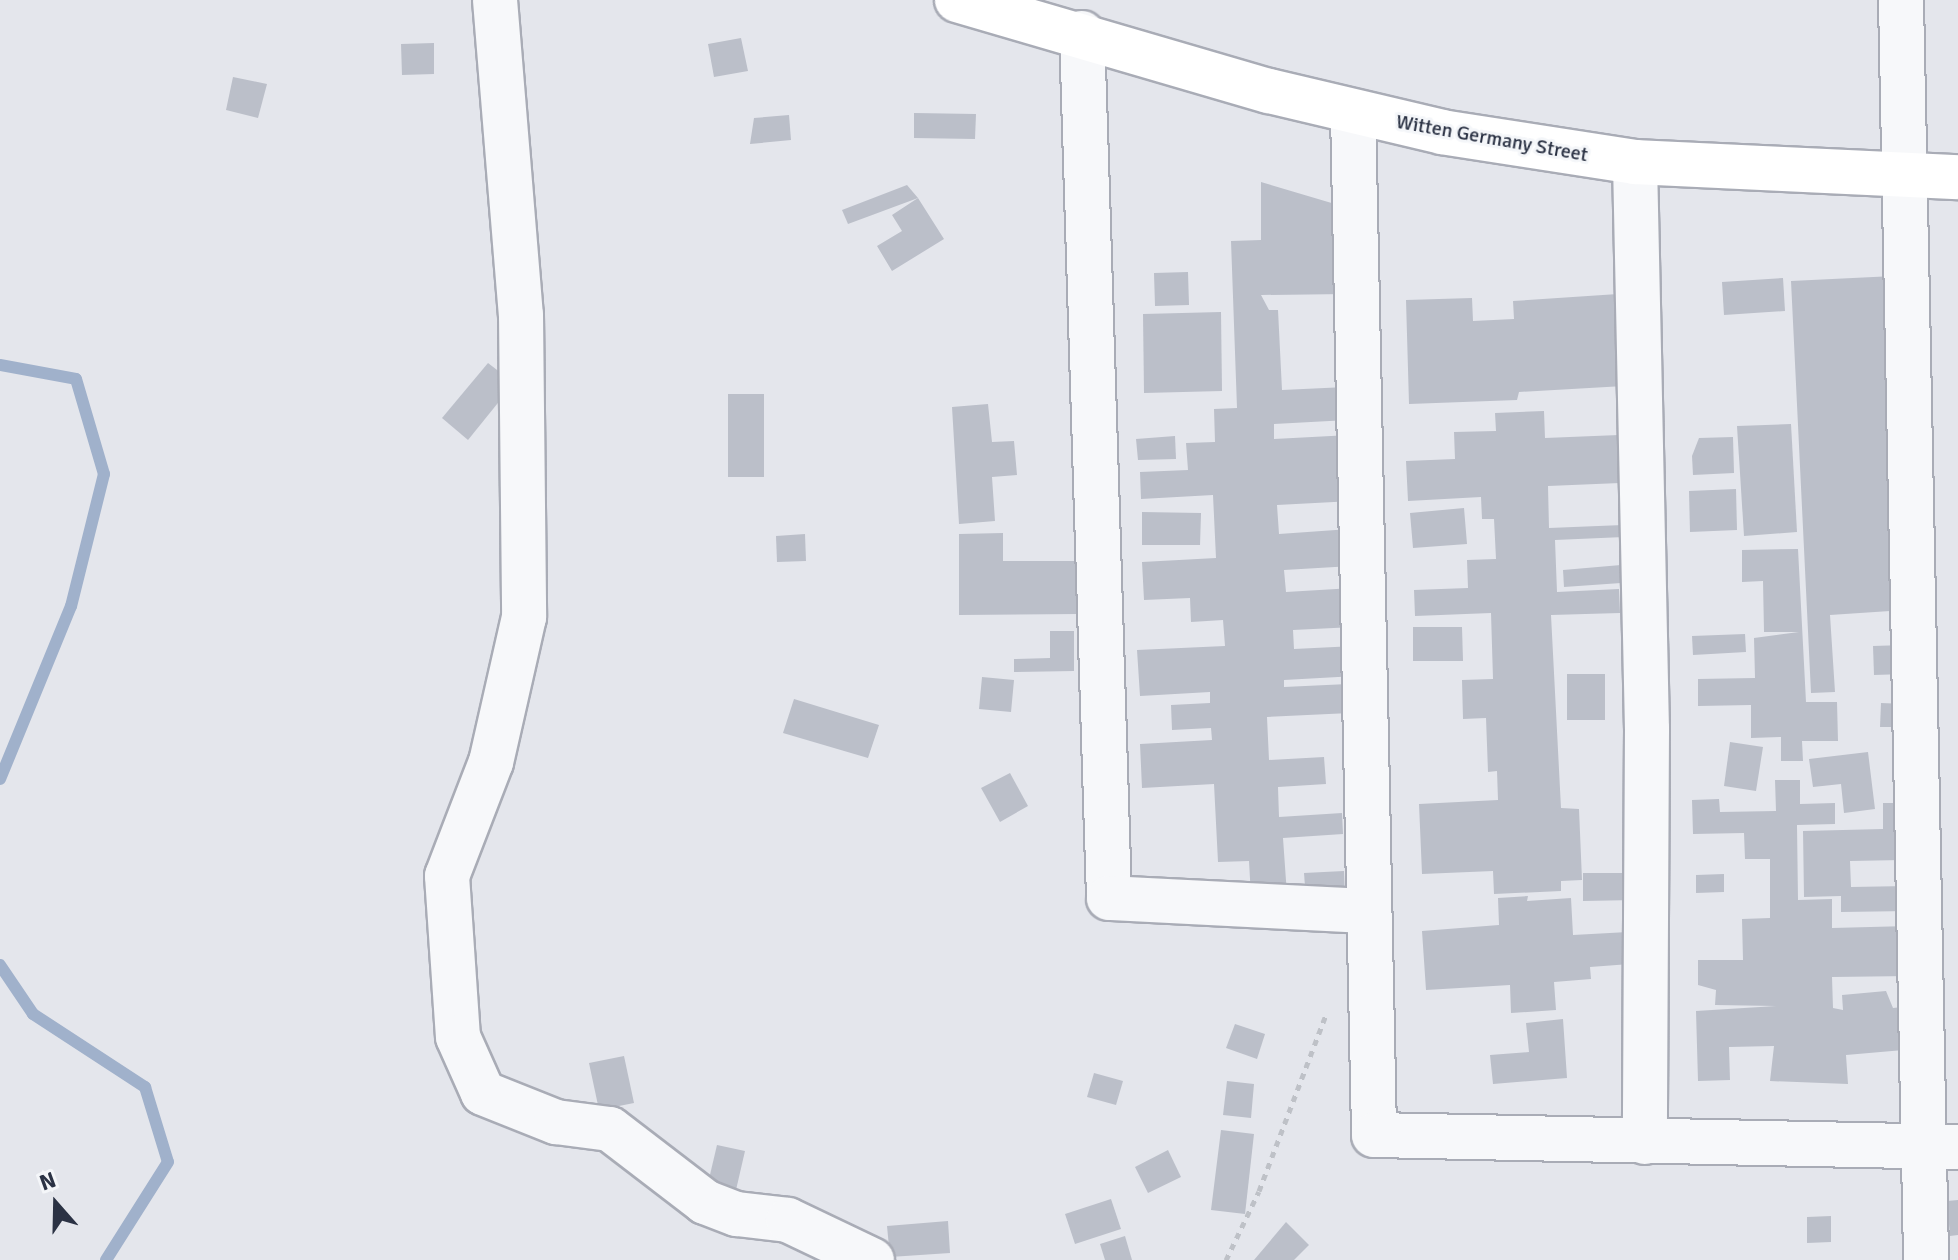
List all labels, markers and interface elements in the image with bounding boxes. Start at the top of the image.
street label: Witten Germany Street [1394,109,1590,167]
north arrow [16,1164,96,1244]
text: N [36,1166,59,1196]

